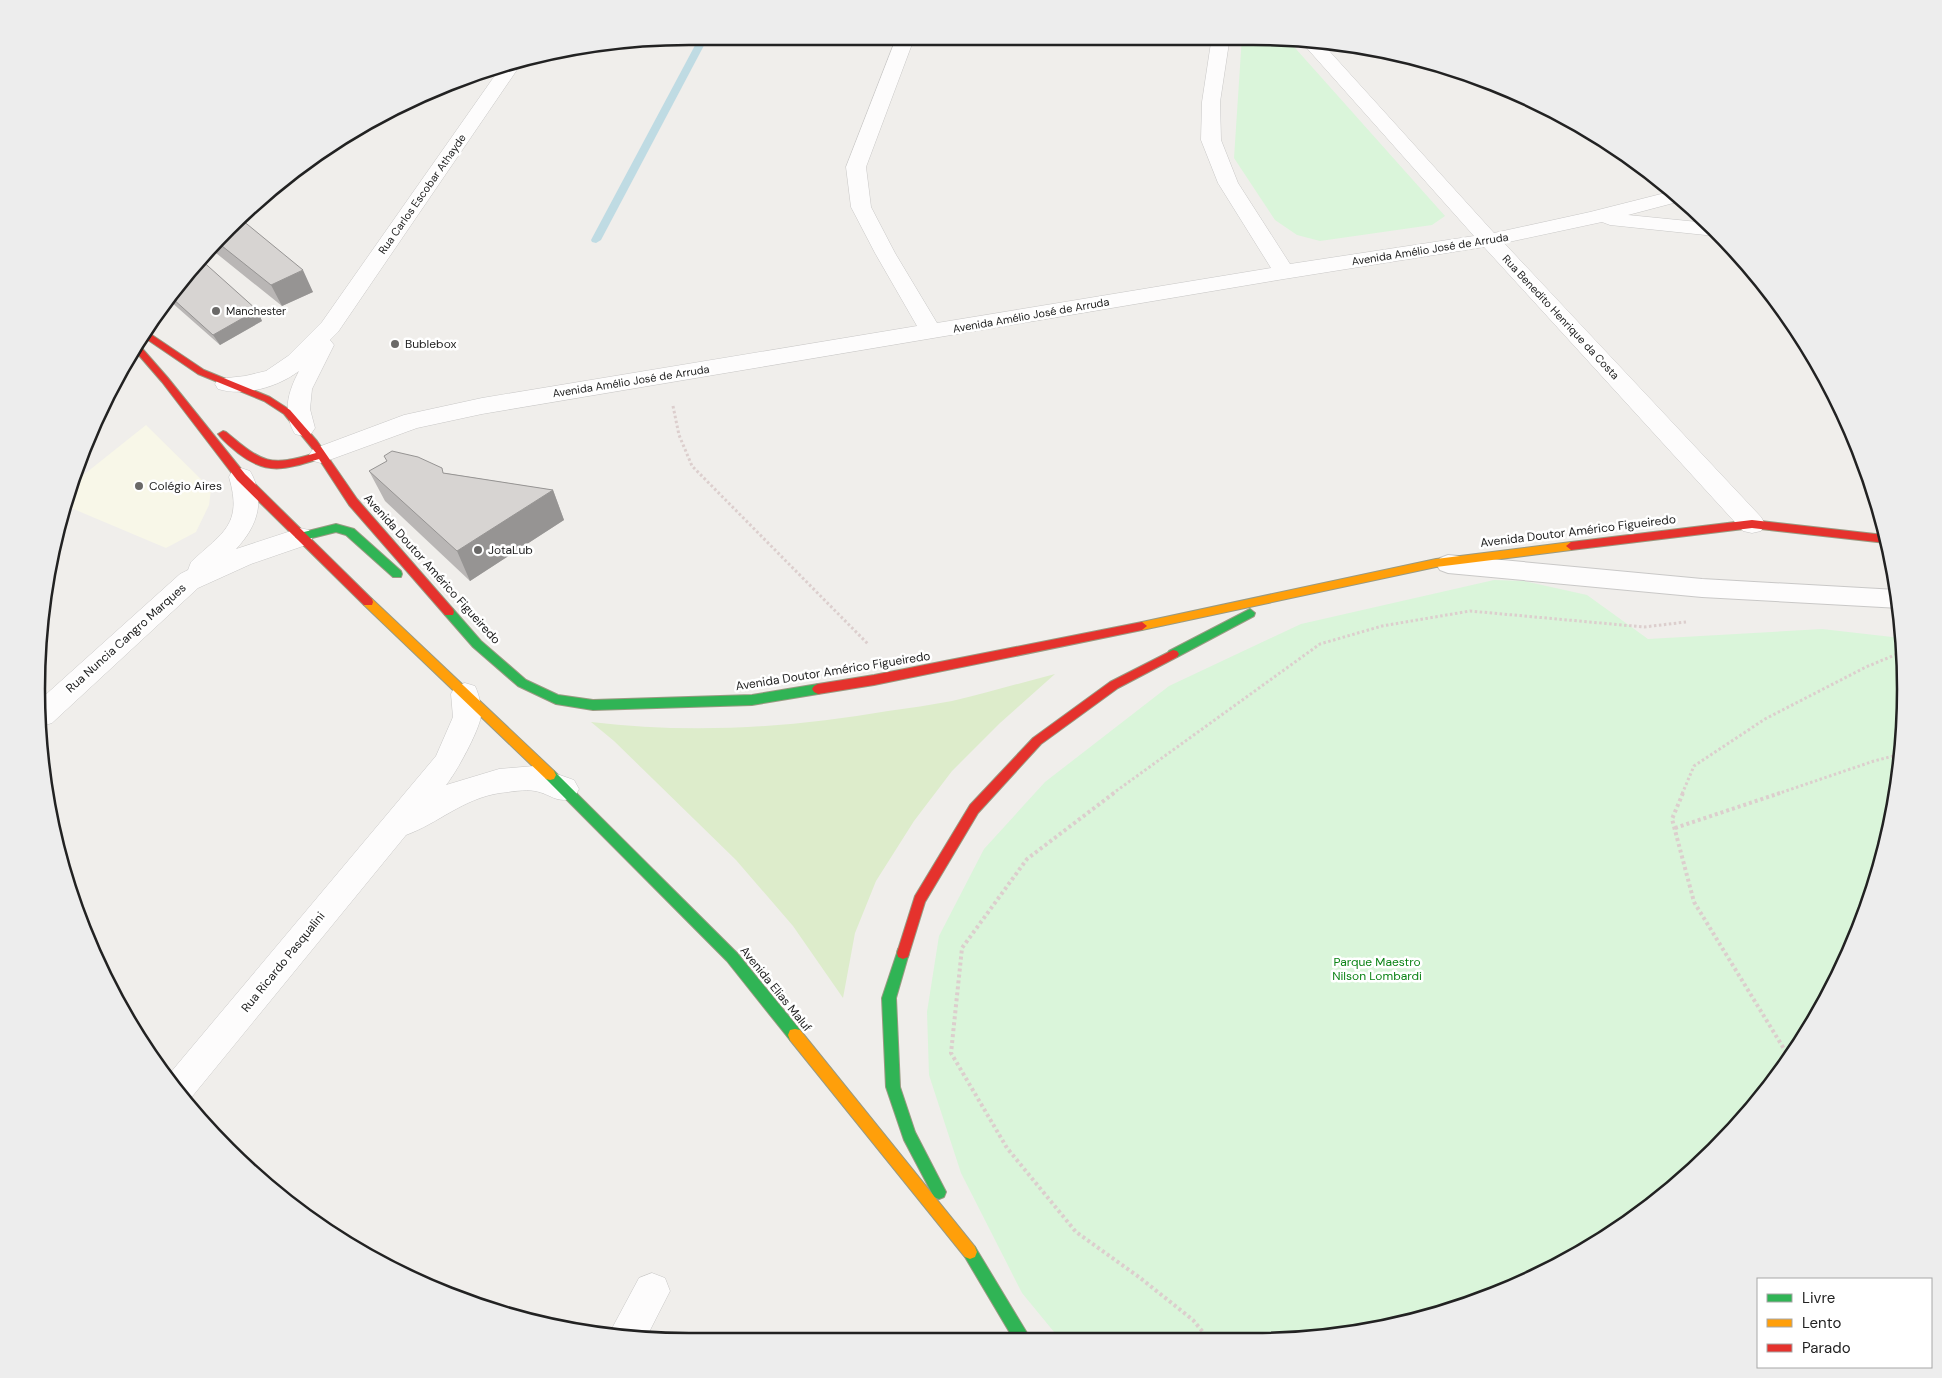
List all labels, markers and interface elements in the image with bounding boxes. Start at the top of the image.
street label: Rua Carlos Escobar Athayde [375,131,469,257]
street label: Avenida Amélio José de Arruda [1351,230,1509,268]
street label: Rua Benedito Henrique da Costa [1500,252,1622,382]
street label: Avenida Amélio José de Arruda [952,294,1110,336]
place label: Manchester [226,304,286,318]
marker: Manchester [210,305,222,317]
place label: Bublebox [405,336,456,352]
marker: Bublebox [389,338,401,350]
street label: Avenida Amélio José de Arruda [552,362,710,400]
place label: Colégio Aires [149,478,222,494]
marker: Colégio Aires [133,480,145,492]
street label: Avenida Doutor Américo Figueiredo [360,490,504,648]
street label: Avenida Doutor Américo Figueiredo [1479,511,1677,551]
place label: JotaLub [488,542,533,558]
marker: JotaLub [472,544,484,556]
street label: Rua Nuncia Cangro Marques [62,580,190,696]
street label: Avenida Doutor Américo Figueiredo [734,648,932,694]
street label: Rua Ricardo Pasqualini [238,908,329,1015]
street label: Avenida Elias Maluf [737,943,815,1035]
park label: Parque Maestro Nilson Lombardi [1332,954,1422,984]
legend [1757,1278,1932,1368]
text: Livre [1802,1288,1835,1308]
text: Lento [1802,1313,1841,1333]
text: Parado [1802,1338,1851,1358]

